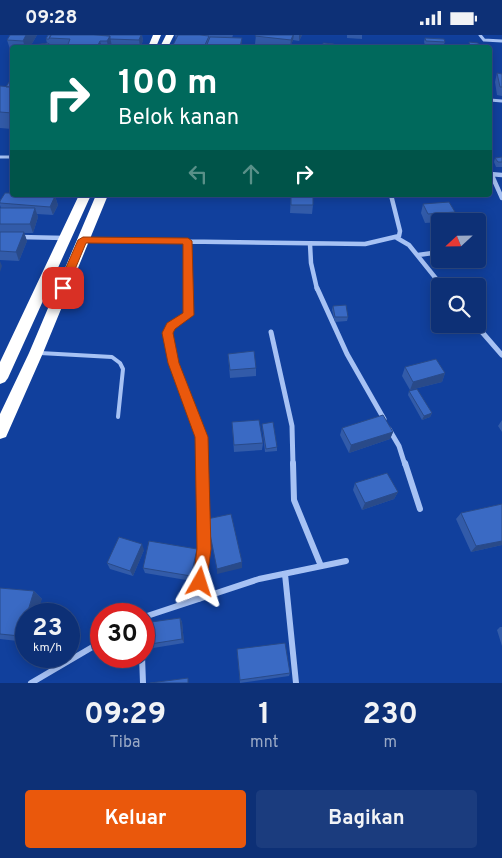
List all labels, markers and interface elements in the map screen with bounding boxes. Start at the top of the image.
text: 09:28 [25,6,77,30]
text: 100 m [118,62,218,106]
icon: right [35,65,100,130]
text: Belok kanan [118,105,239,132]
icon: left [184,160,212,188]
icon: ahead [237,160,265,188]
icon: right [290,160,318,188]
north arrow [431,213,486,267]
map controls [431,213,486,333]
pin [42,267,84,309]
icon: arrive [49,274,77,302]
button: search [431,278,486,333]
position arrow [173,555,225,607]
speed limit sign: 30 [90,603,155,668]
text: 23 [32,613,63,645]
text: km/h [33,640,62,656]
text: 09:29 [84,697,166,734]
text: 1 [258,697,270,734]
text: 230 [362,697,418,734]
text: Tiba [109,733,141,753]
text: mnt [250,733,279,753]
text: m [384,733,397,753]
button: Keluar [25,790,246,848]
button: Bagikan [256,790,477,848]

